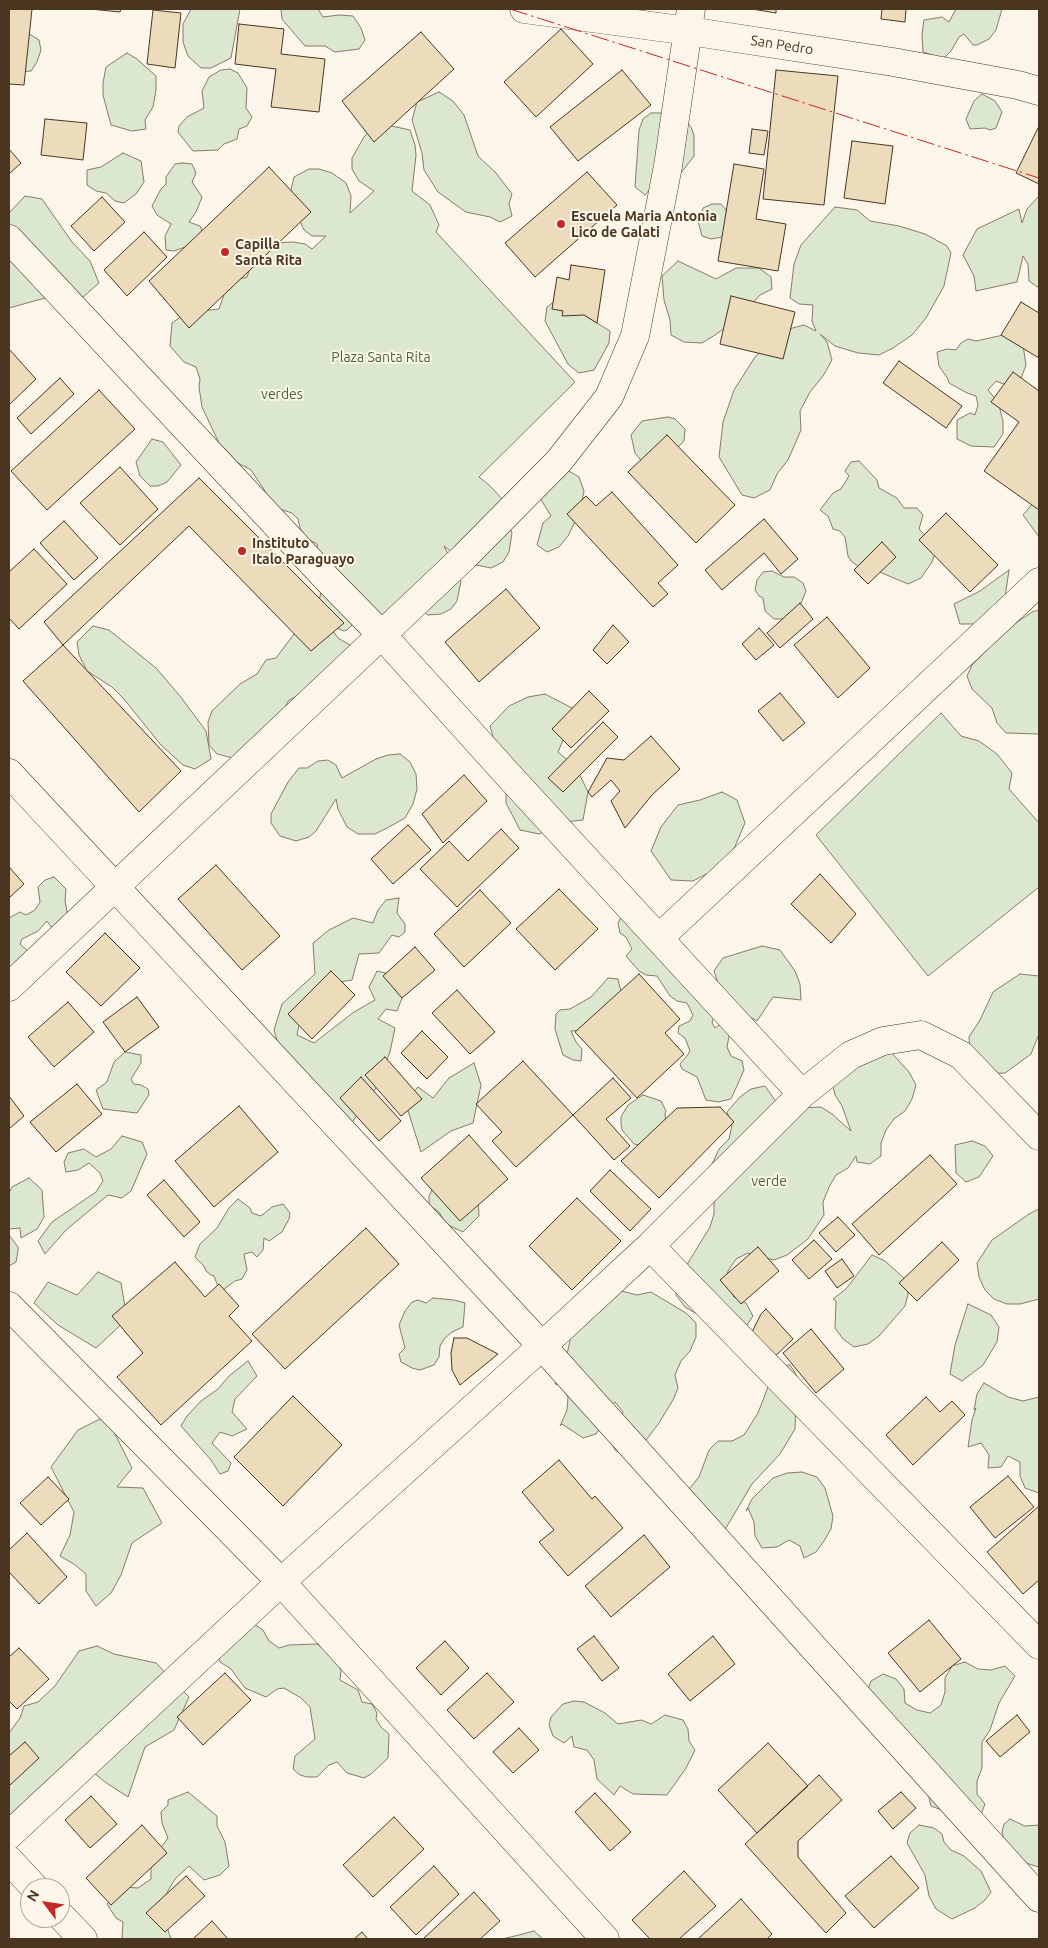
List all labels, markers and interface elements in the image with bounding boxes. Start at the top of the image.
street label: San Pedro [749,32,815,58]
place label: Escuela Maria Antonia Lico de Galati [571,208,717,240]
marker: Escuela Maria Antonia Lico de Galati [555,218,567,230]
place label: Capilla Santa Rita [235,236,302,268]
marker: Capilla Santa Rita [219,246,231,258]
park label: Plaza Santa Rita [331,349,431,365]
park label: verdes [261,386,303,402]
place label: Instituto Italo Paraguayo [252,535,355,568]
marker: Instituto Italo Paraguayo [236,545,248,557]
park label: verde [751,1173,787,1189]
north arrow [20,1878,70,1928]
text: N [23,1887,43,1904]

